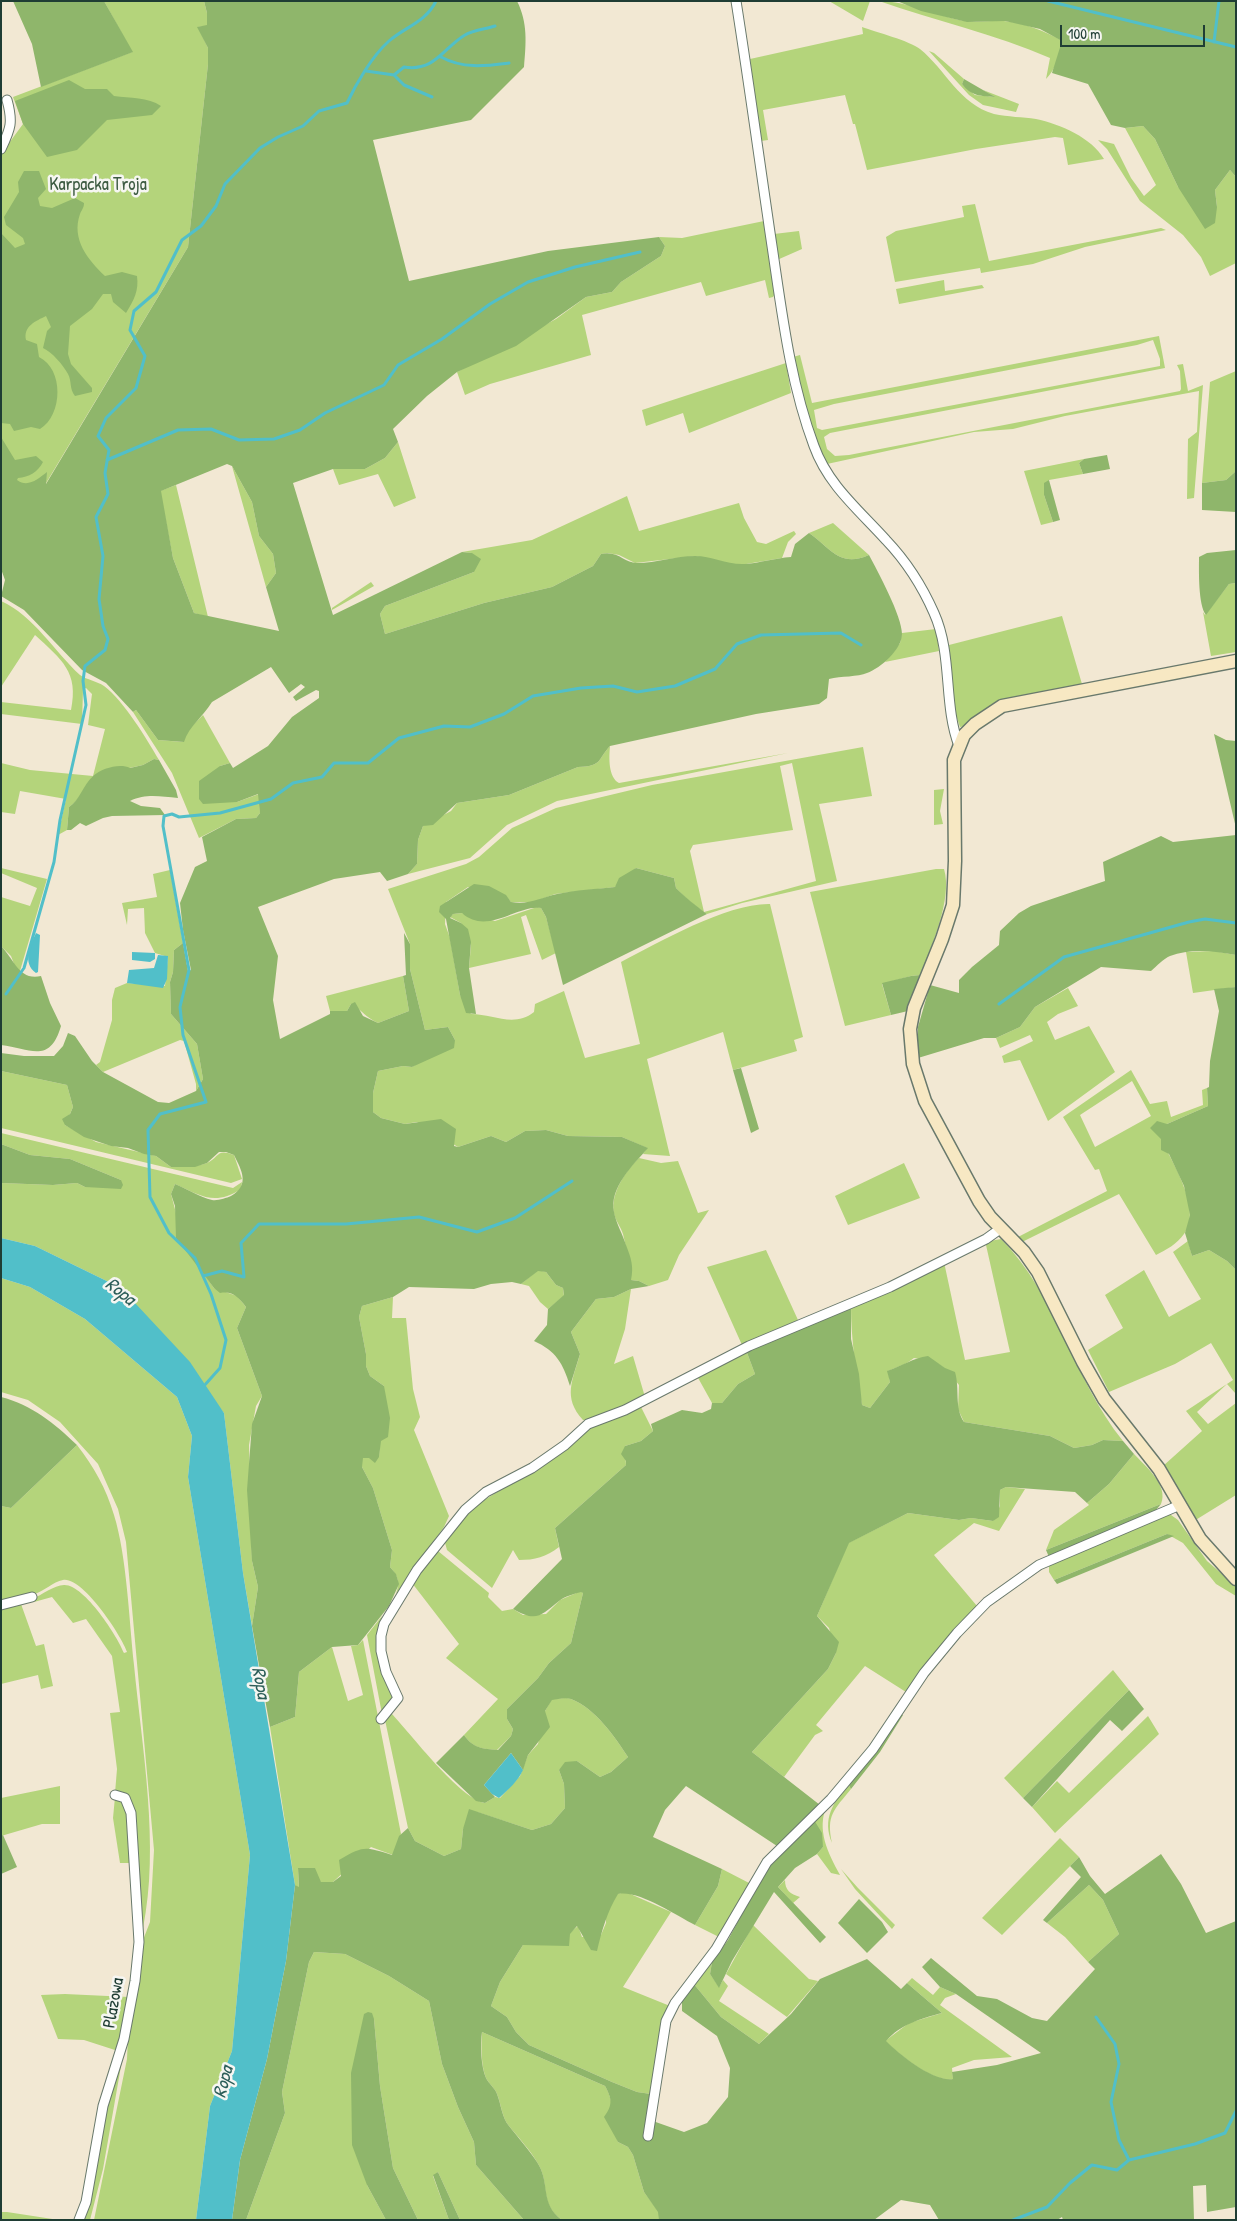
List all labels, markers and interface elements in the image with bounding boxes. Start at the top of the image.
scale bar [1062,15,1207,47]
text: 100 m [1068,23,1101,44]
park label: Karpacka Troja [49,174,147,196]
water label: Ropa [100,1273,140,1311]
water label: Ropa [246,1665,274,1701]
street label: Plażowa [99,1976,129,2030]
water label: Ropa [209,2064,239,2100]

